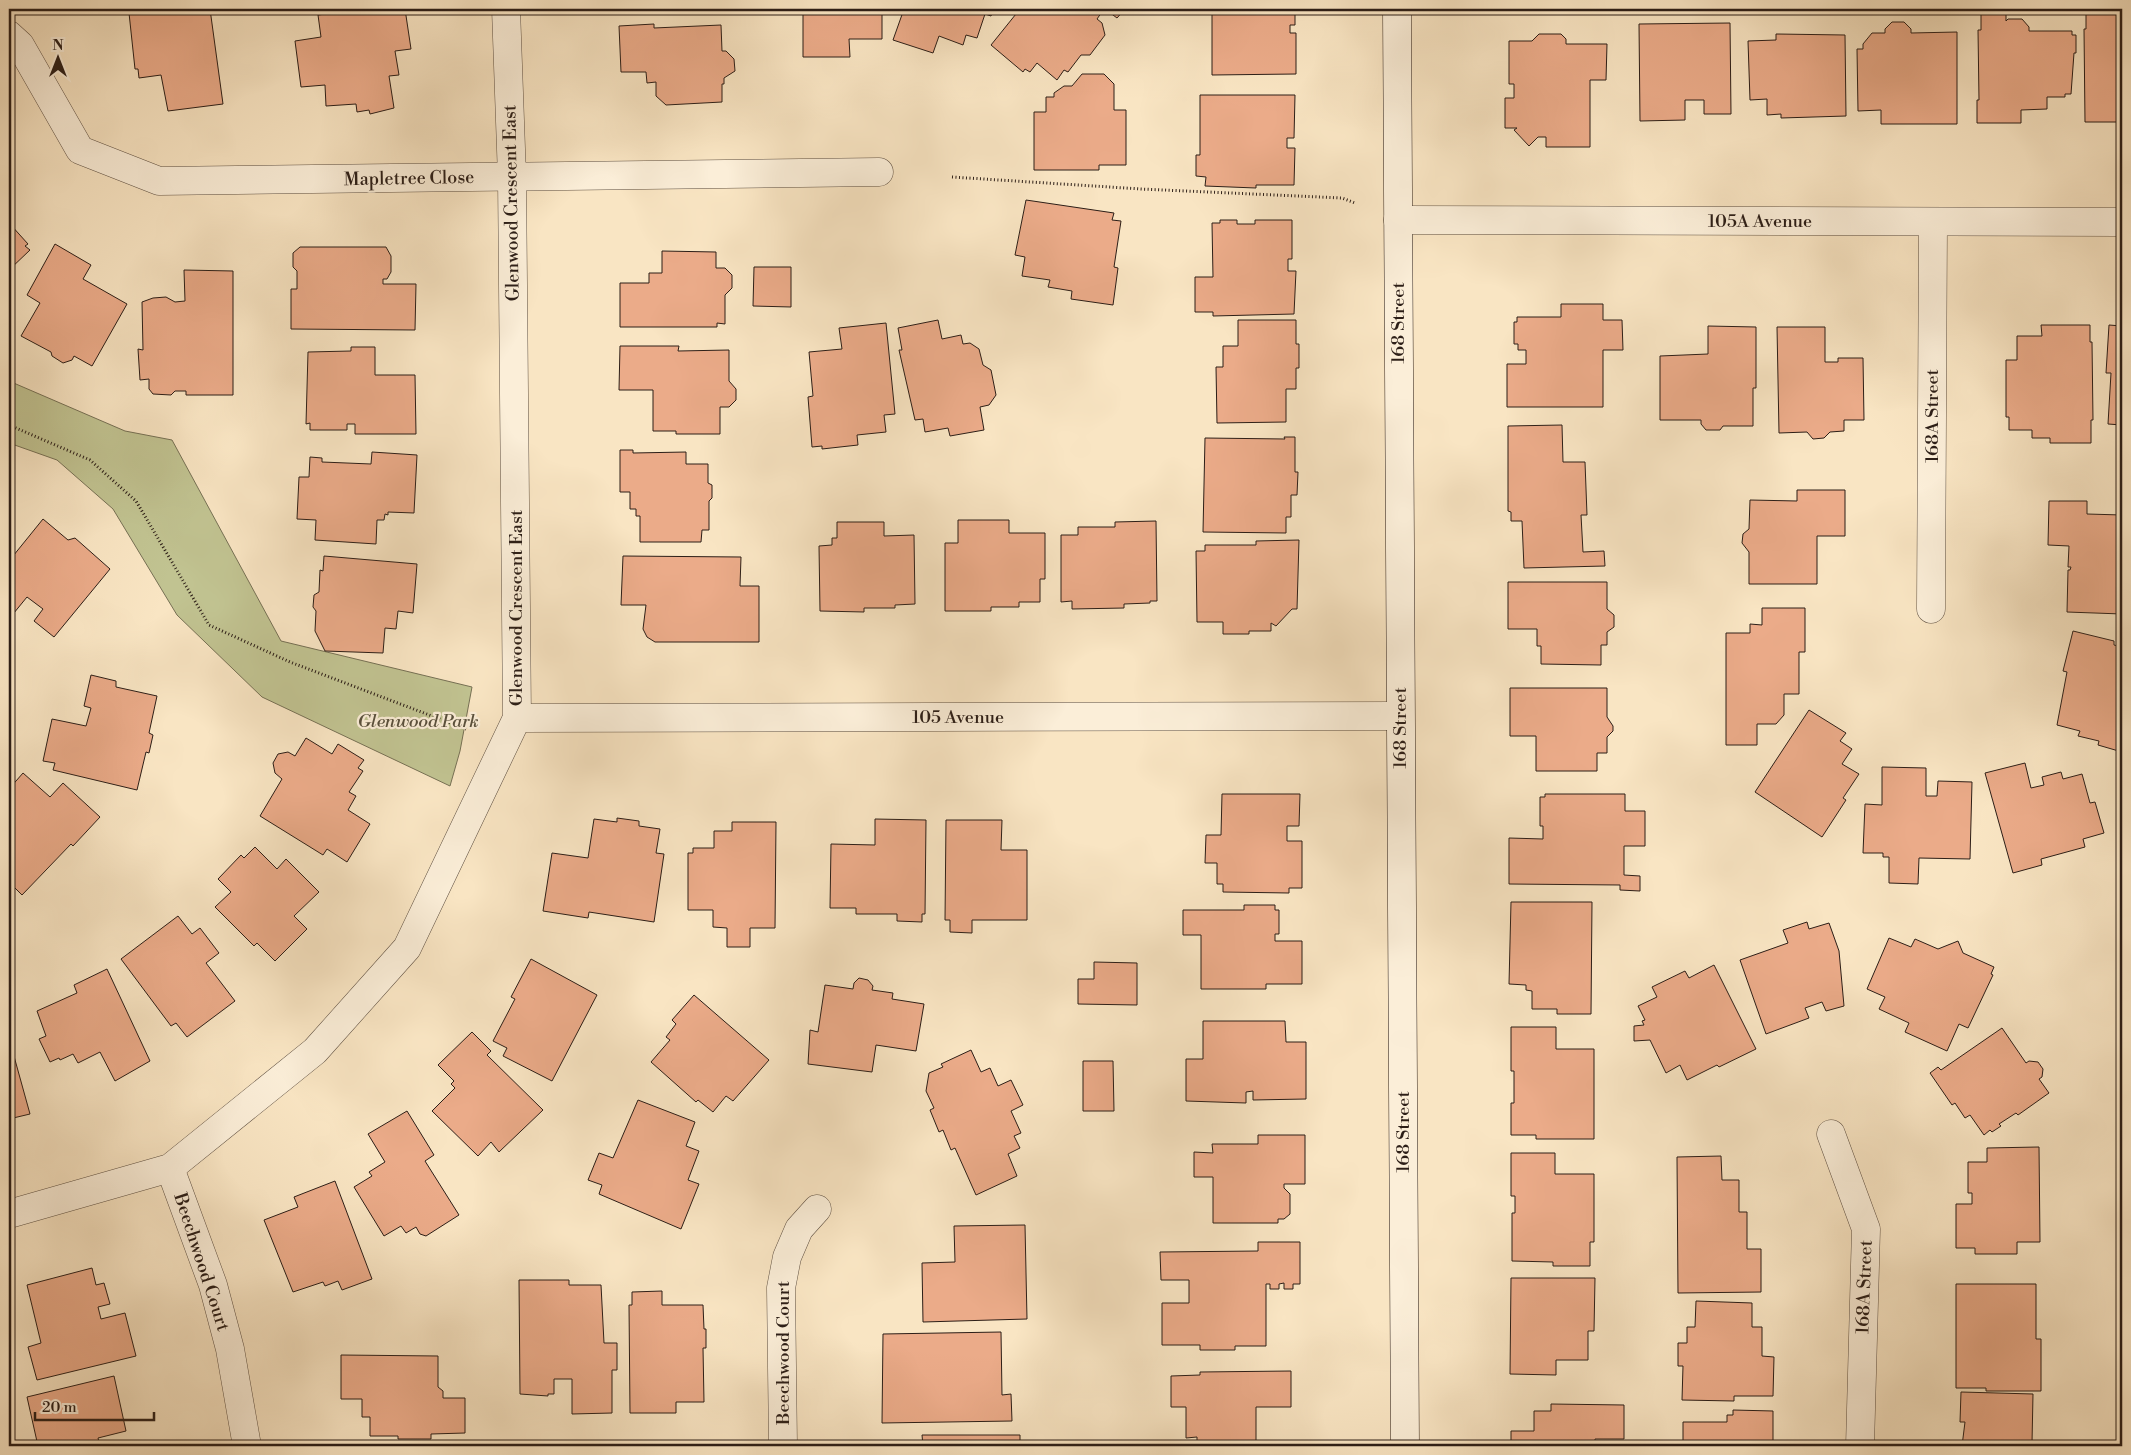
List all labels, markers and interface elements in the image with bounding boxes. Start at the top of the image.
north arrow [32,32,82,82]
text: N [52,37,64,55]
street label: Glenwood Crescent East [498,104,525,302]
street label: Mapletree Close [344,166,474,191]
street label: 105A Avenue [1708,210,1812,233]
street label: 168 Street [1387,282,1410,364]
street label: 168A Street [1921,368,1944,463]
street label: Glenwood Crescent East [505,509,528,706]
street label: 168 Street [1389,687,1412,769]
street label: 105 Avenue [912,706,1004,729]
park label: Glenwood Park [357,710,479,733]
street label: 168 Street [1392,1091,1415,1173]
street label: Beechwood Court [168,1189,235,1335]
street label: 168A Street [1851,1239,1878,1334]
street label: Beechwood Court [772,1280,795,1426]
scale bar [35,1390,154,1422]
text: 20 m [42,1398,77,1417]

